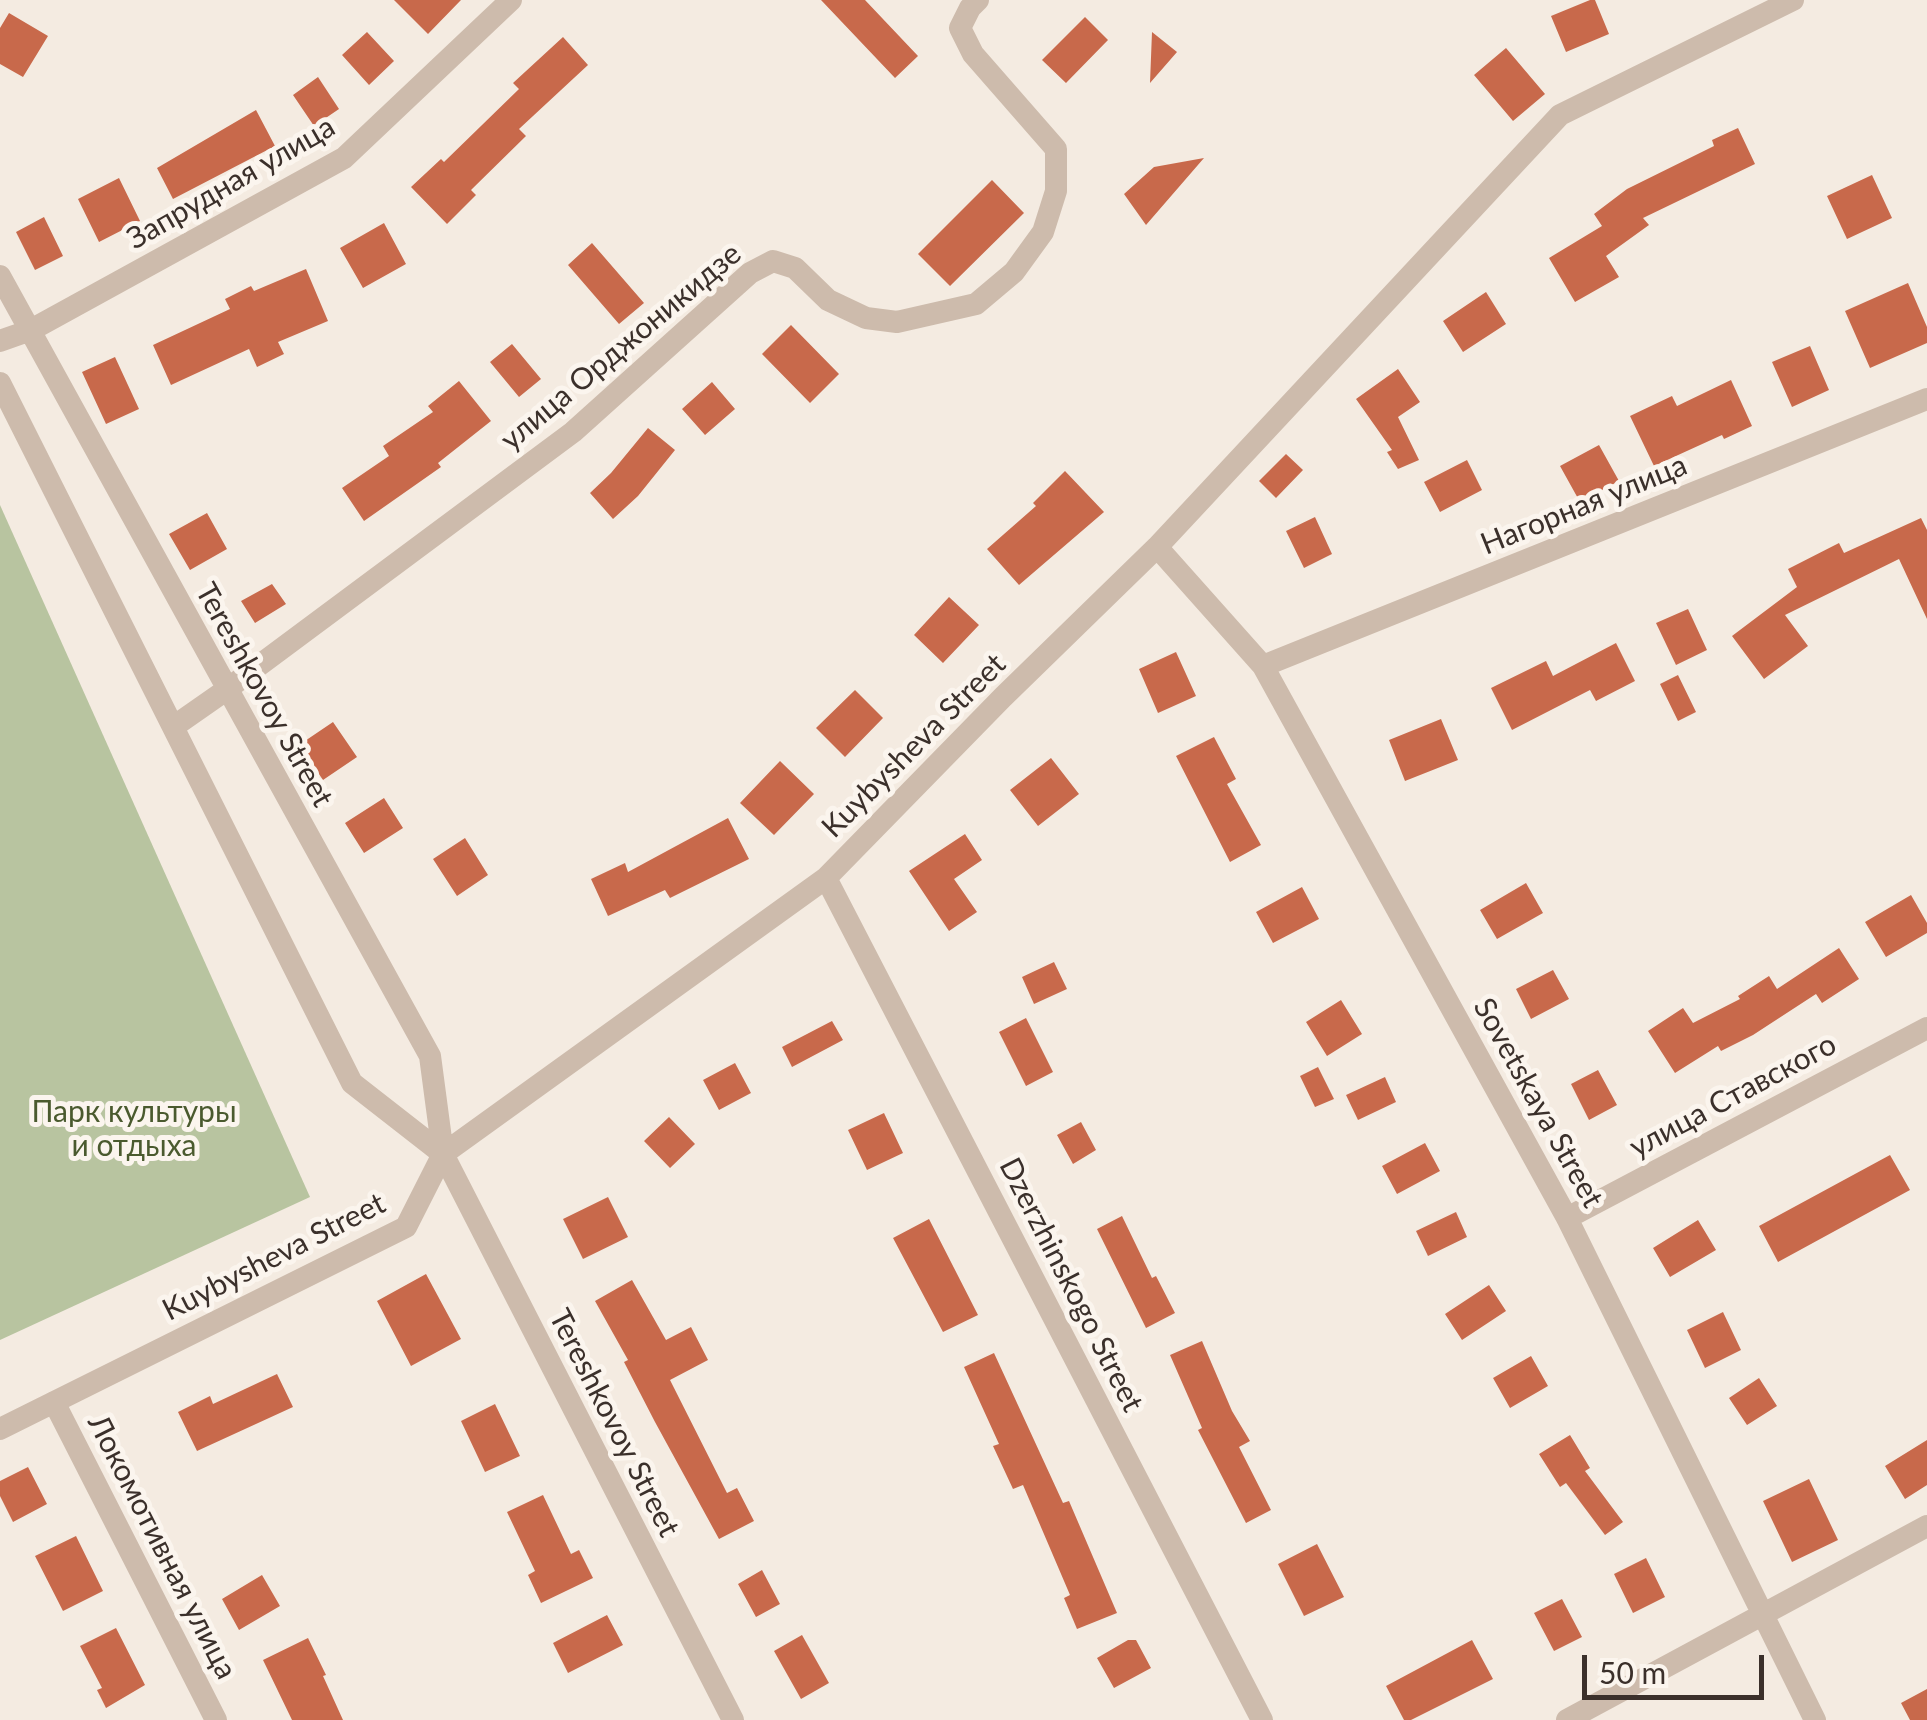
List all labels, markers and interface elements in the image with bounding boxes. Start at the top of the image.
street label: Запрудная улица [121,109,341,257]
street label: улица Орджоникидзе [493,236,749,458]
street label: Нагорная улица [1476,447,1692,563]
street label: Tereshkovoy Street [188,577,340,813]
street label: Kuybysheva Street [815,647,1013,845]
street label: Sovetskaya Street [1466,992,1610,1214]
street label: улица Ставского [1624,1026,1842,1166]
park label: Парк культуры и отдыха [31,1094,237,1164]
street label: Dzerzhinskogo Street [991,1152,1151,1418]
street label: Kuybysheva Street [157,1185,391,1329]
street label: Tereshkovoy Street [541,1303,687,1543]
street label: Локомотивная улица [80,1409,244,1685]
scale bar [1587,1635,1770,1697]
text: 50 m [1599,1654,1666,1690]

